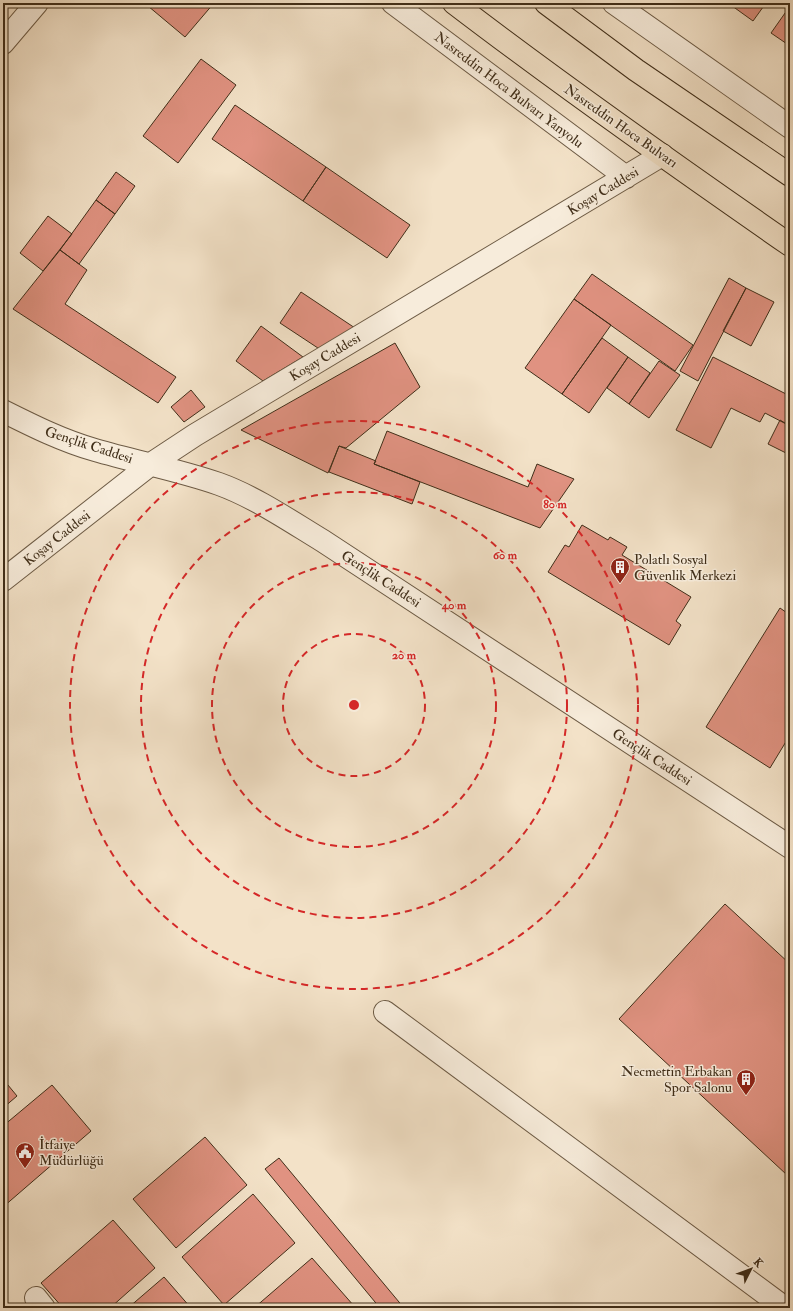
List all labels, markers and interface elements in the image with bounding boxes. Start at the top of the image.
street label: Nasreddin Hoca Bulvarı Yanyolu [431,28,587,152]
street label: Nasreddin Hoca Bulvarı [561,80,681,172]
street label: Koşay Caddesi [564,163,642,220]
street label: Koşay Caddesi [286,329,364,386]
street label: Gençlik Caddesi [43,423,135,467]
text: 80 m [543,497,567,512]
street label: Koşay Caddesi [20,507,95,570]
street label: Gençlik Caddesi [338,547,424,611]
text: 60 m [493,548,518,563]
place label: Polatlı Sosyal Güvenlik Merkezi [634,551,736,584]
building icon: Polatlı Sosyal Güvenlik Merkezi [609,556,631,584]
text: 40 m [441,598,467,613]
text: 20 m [392,648,417,663]
centre of rings [347,698,361,712]
street label: Gençlik Caddesi [609,725,695,789]
place label: Necmettin Erbakan Spor Salonu [621,1063,732,1097]
building icon: Necmettin Erbakan Spor Salonu [735,1068,757,1096]
place label: İtfaiye Müdürlüğü [39,1136,104,1169]
public building icon: İtfaiye Müdürlüğü [14,1141,36,1169]
north arrow [731,1249,771,1289]
text: K [751,1255,766,1271]

